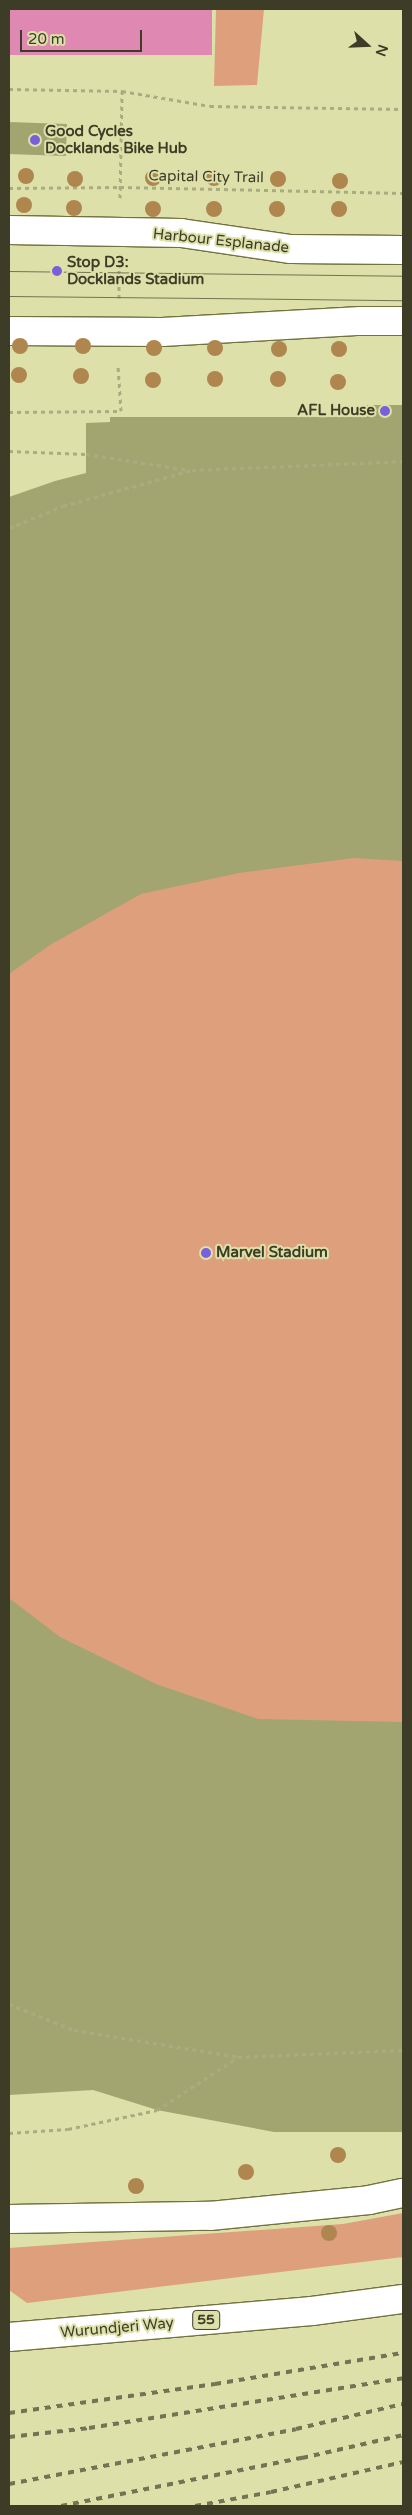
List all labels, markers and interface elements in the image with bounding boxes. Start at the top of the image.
scale bar [22,20,145,52]
north arrow [342,20,392,70]
text: 20 m [28,30,65,48]
text: N [372,42,391,58]
place label: Good Cycles Docklands Bike Hub [45,122,187,157]
marker: Good Cycles Docklands Bike Hub [29,134,41,146]
street label: Capital City Trail [148,167,264,187]
street label: Harbour Esplanade [152,225,290,257]
place label: Stop D3: Docklands Stadium [67,253,204,288]
marker: Stop D3: Docklands Stadium [51,265,63,277]
place label: AFL House [297,402,375,420]
marker: AFL House [379,405,391,417]
place label: Marvel Stadium [216,1244,328,1262]
marker: Marvel Stadium [200,1247,212,1259]
road number: 55 [191,2308,221,2332]
street label: Wurundjeri Way [60,2314,174,2342]

